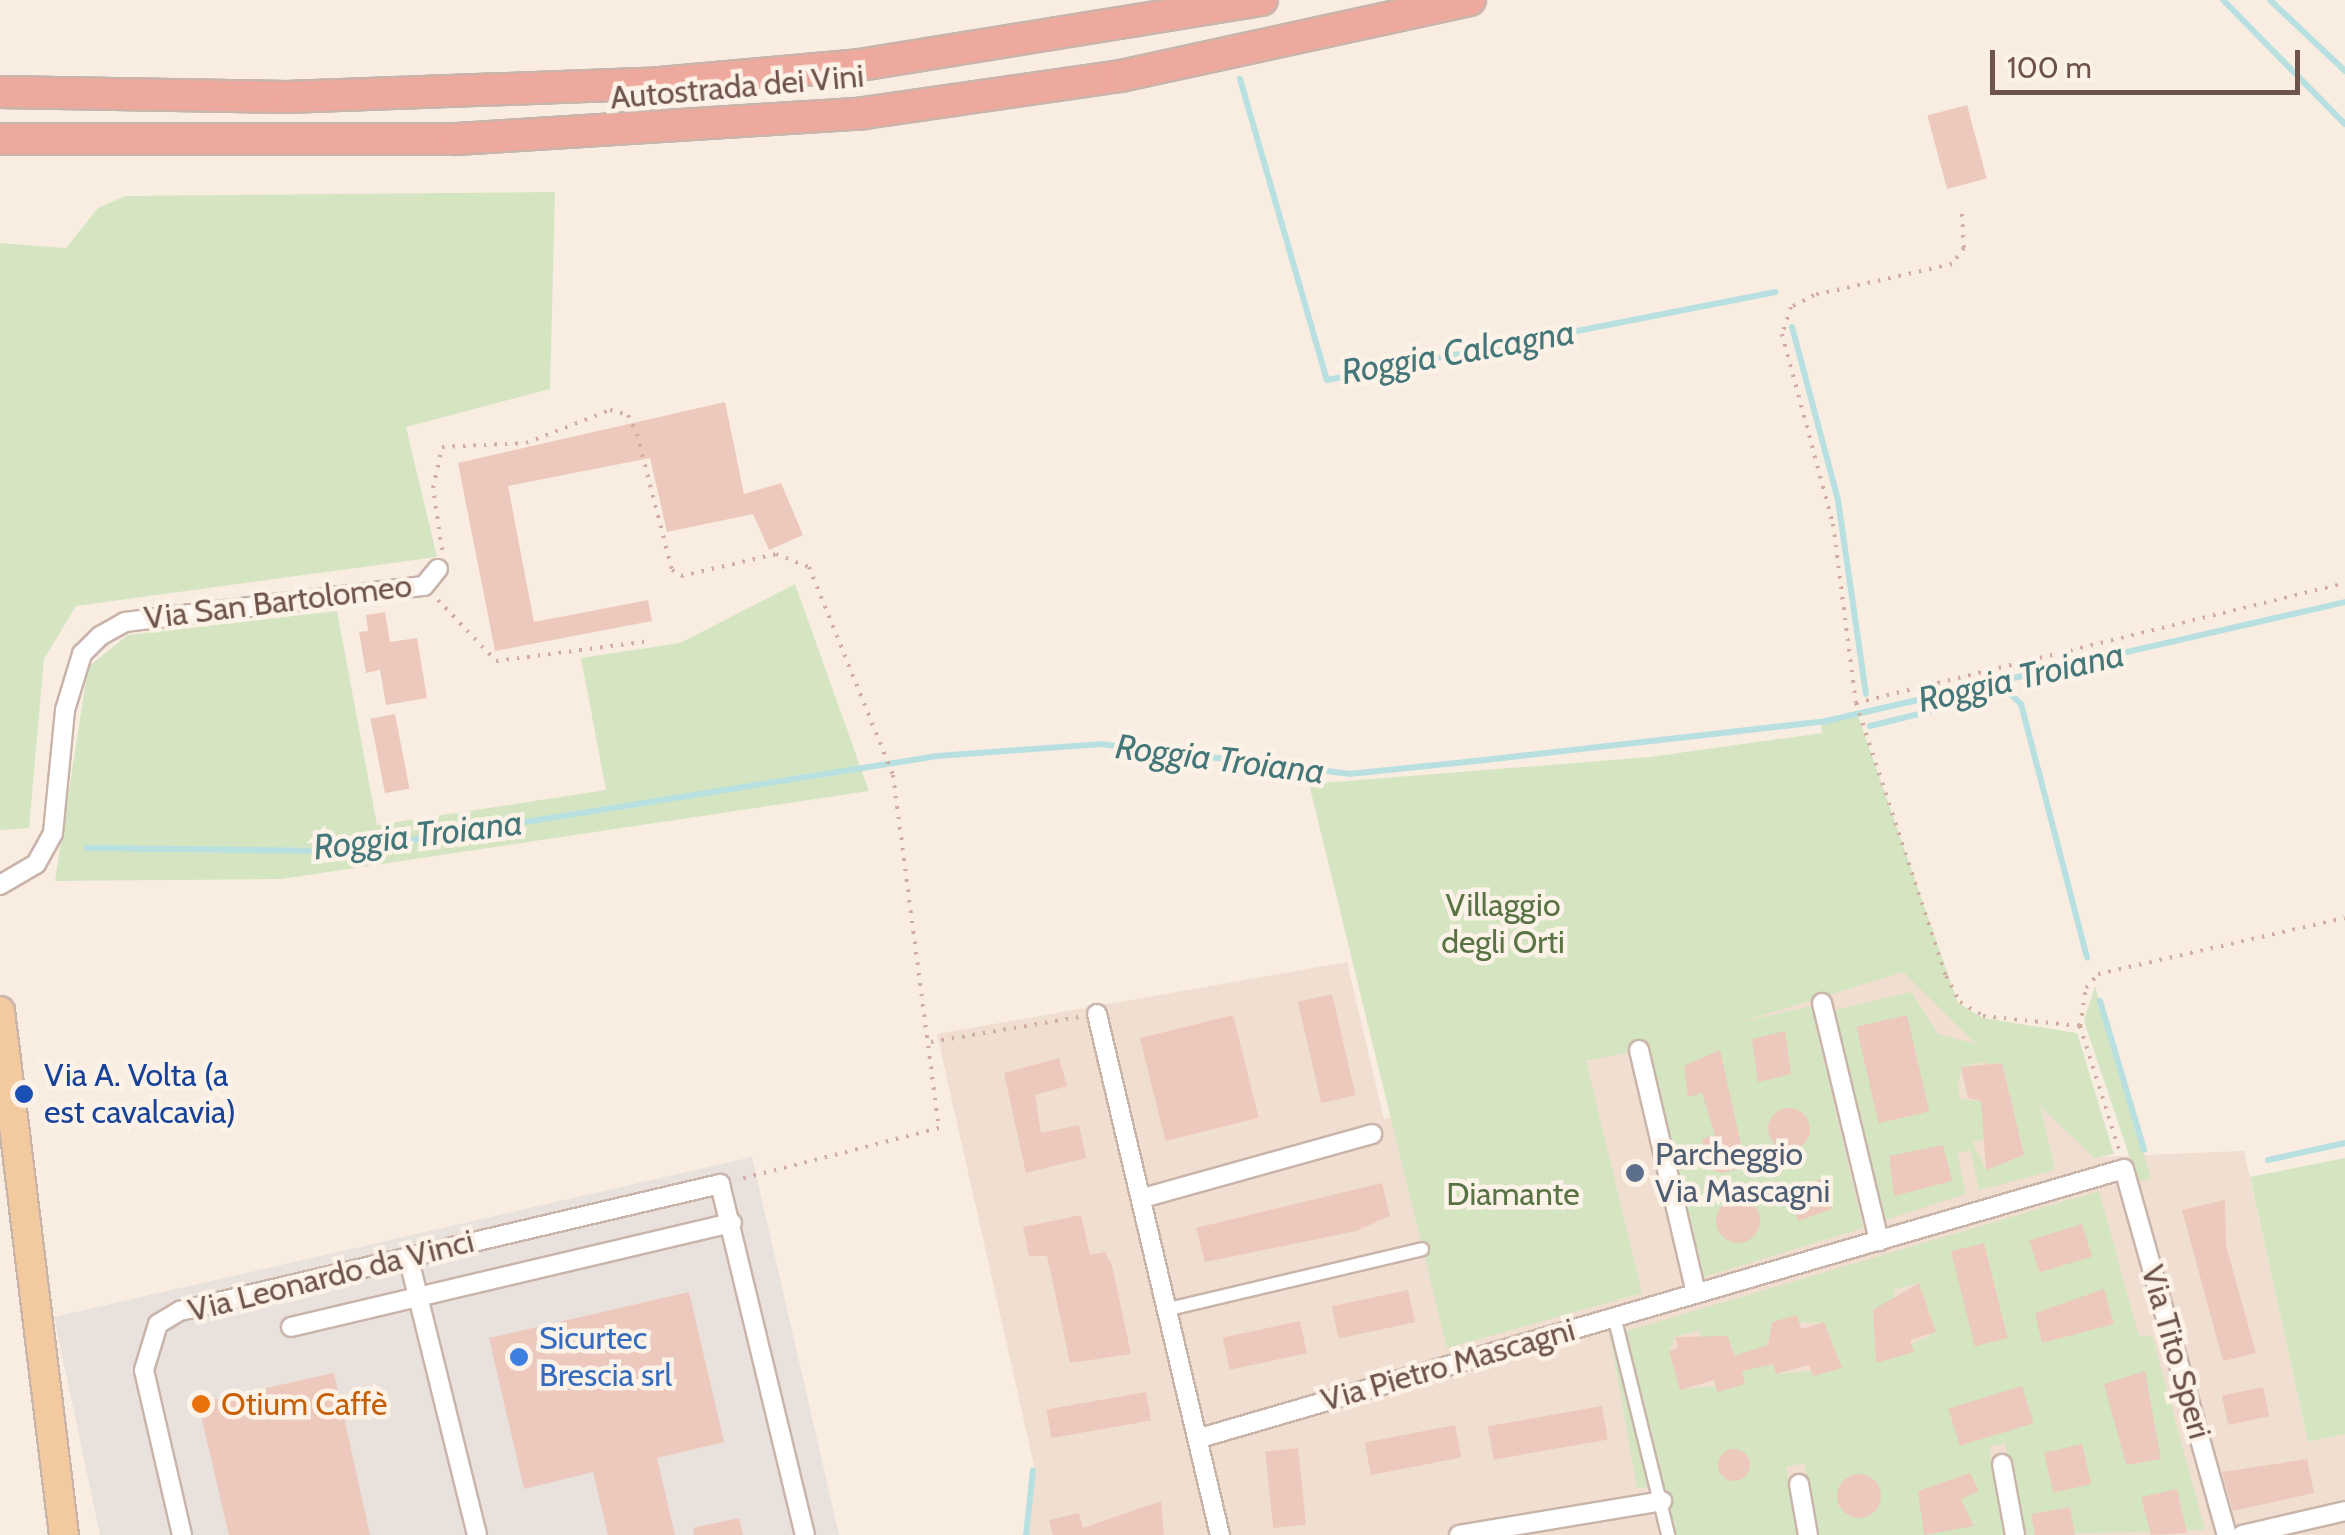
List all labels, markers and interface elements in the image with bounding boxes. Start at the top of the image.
scale bar [1995,30,2305,92]
text: 100 m [2007,49,2092,86]
street label: Autostrada dei Vini [609,57,865,117]
water label: Roggia Calcagna [1338,311,1578,393]
street label: Via San Bartolomeo [142,567,414,637]
water label: Roggia Troiana [1914,633,2128,721]
water label: Roggia Troiana [1113,725,1327,793]
water label: Roggia Troiana [311,801,525,869]
park label: Villaggio degli Orti [1441,887,1565,962]
place label: Via A. Volta (a est cavalcavia) [44,1057,236,1132]
marker: Via A. Volta (a est cavalcavia) [13,1083,35,1105]
place label: Parcheggio Via Mascagni [1655,1136,1830,1211]
marker: Parcheggio Via Mascagni [1624,1162,1646,1184]
park label: Diamante [1446,1175,1580,1213]
street label: Via Leonardo da Vinci [184,1222,478,1330]
street label: Via Tito Speri [2133,1261,2219,1443]
street label: Via Pietro Mascagni [1317,1310,1579,1420]
place label: Sicurtec Brescia srl [539,1320,672,1395]
marker: Sicurtec Brescia srl [508,1346,530,1368]
place label: Otium Caffè [221,1385,387,1423]
marker: Otium Caffè [190,1393,212,1415]

